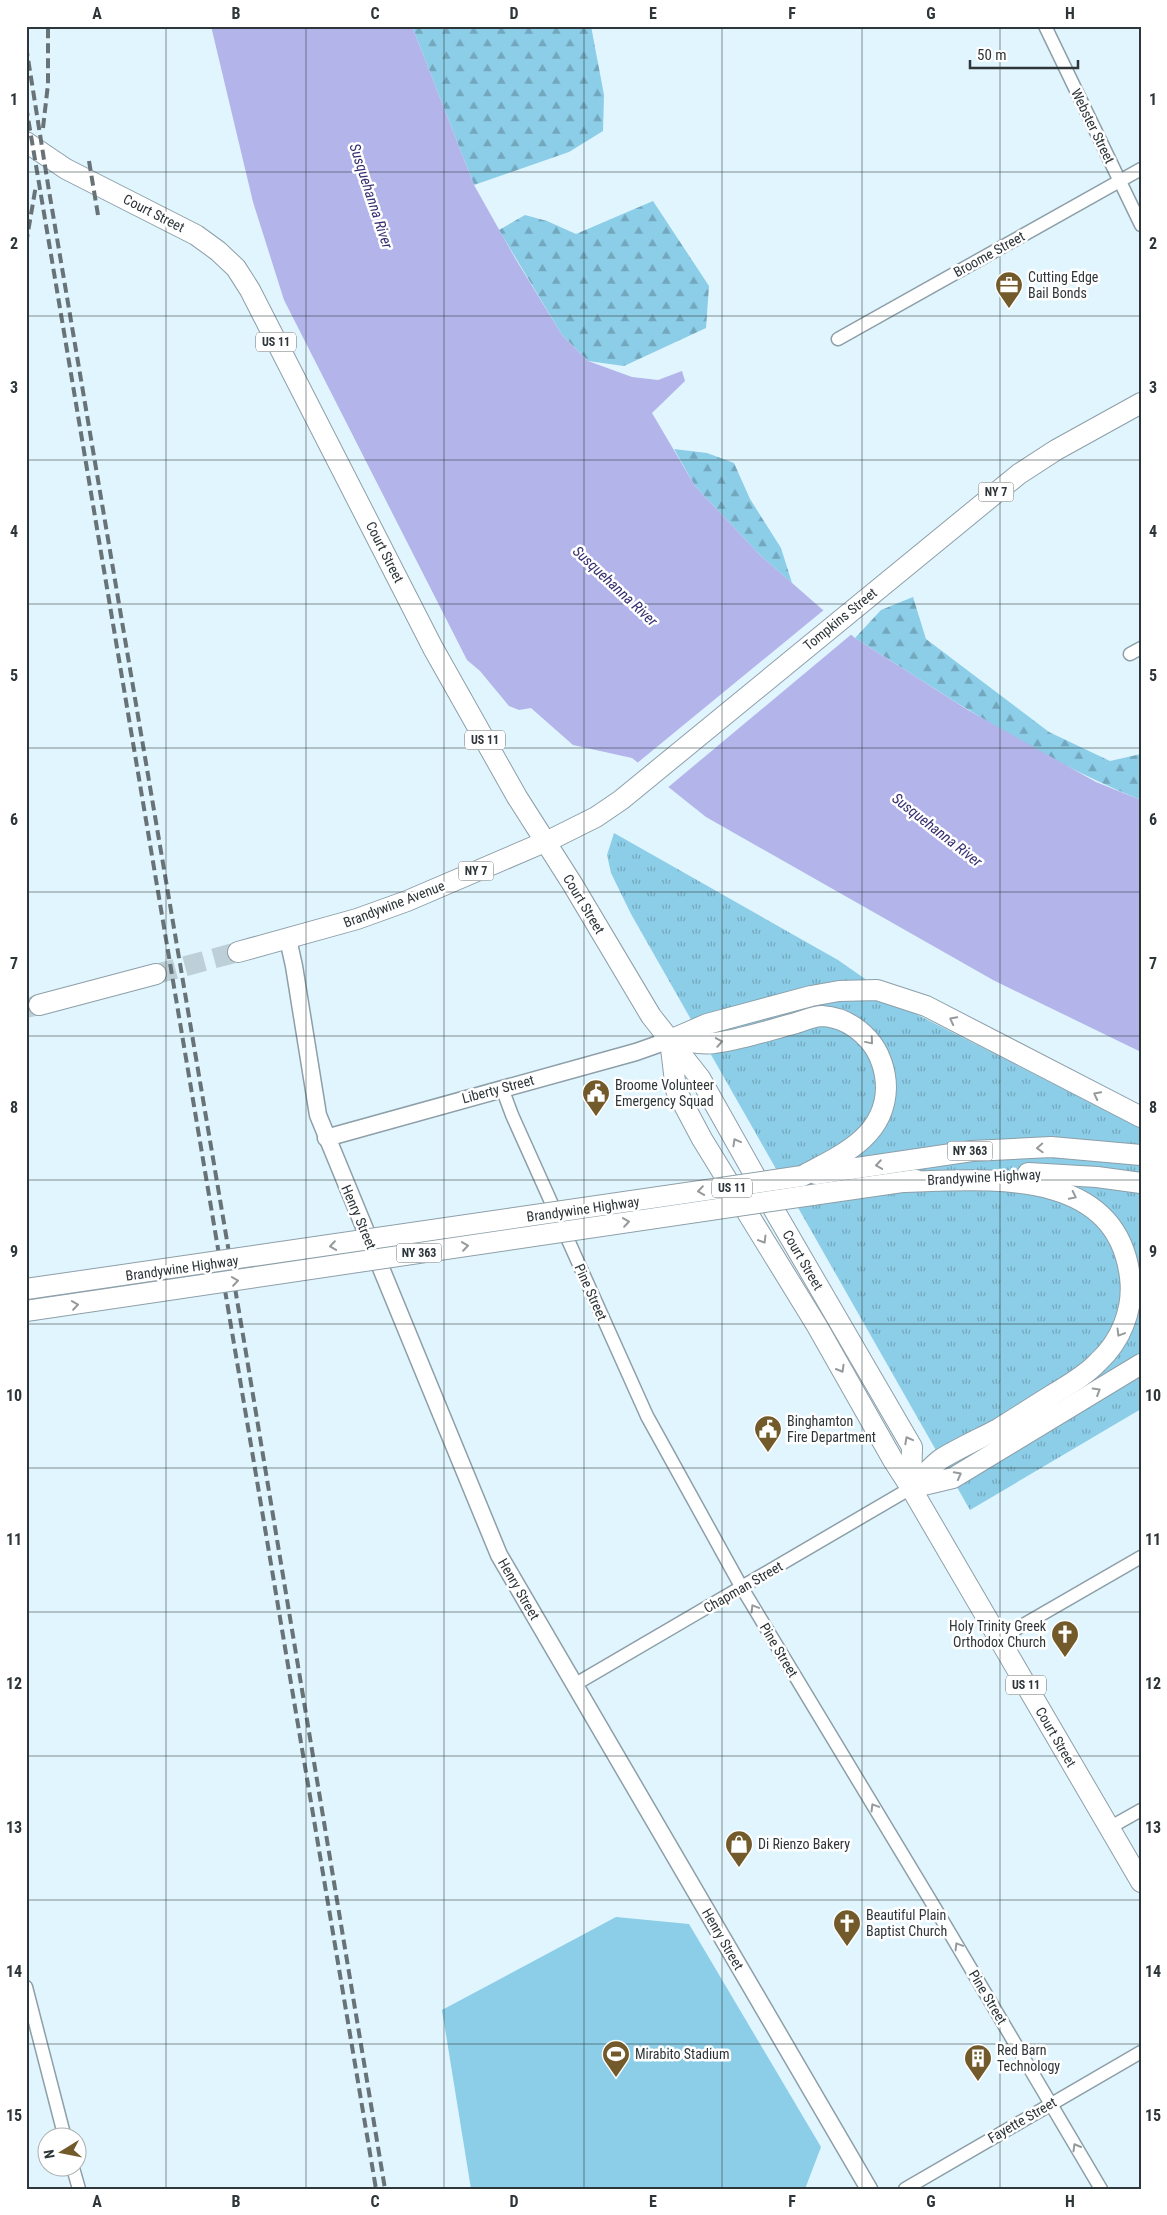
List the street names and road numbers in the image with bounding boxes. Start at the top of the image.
street label: Webster Street [1068,86,1118,166]
street label: Court Street [121,191,187,235]
street label: Broome Street [951,228,1027,280]
road number: US 11 [256,332,296,352]
road number: NY 7 [978,482,1014,502]
street label: Court Street [363,519,407,585]
street label: Tompkins Street [800,585,880,653]
road number: US 11 [465,730,505,750]
road number: NY 7 [458,861,494,880]
street label: Court Street [560,871,608,937]
street label: Brandywine Avenue [341,877,447,931]
street label: Liberty Street [460,1072,536,1106]
road number: NY 363 [948,1142,992,1160]
street label: Brandywine Highway [927,1166,1041,1188]
road number: US 11 [712,1178,752,1198]
street label: Henry Street [338,1182,380,1252]
street label: Brandywine Highway [526,1193,641,1225]
street label: Court Street [779,1227,827,1293]
road number: NY 363 [396,1244,442,1262]
street label: Brandywine Highway [125,1252,240,1284]
street label: Pine Street [571,1261,611,1323]
street label: Henry Street [495,1555,543,1623]
street label: Chapman Street [701,1558,785,1616]
street label: Pine Street [757,1620,801,1680]
road number: US 11 [1006,1676,1046,1694]
street label: Court Street [1032,1704,1080,1770]
street label: Henry Street [699,1905,747,1973]
street label: Pine Street [966,1967,1010,2027]
street label: Fayette Street [985,2094,1059,2146]

